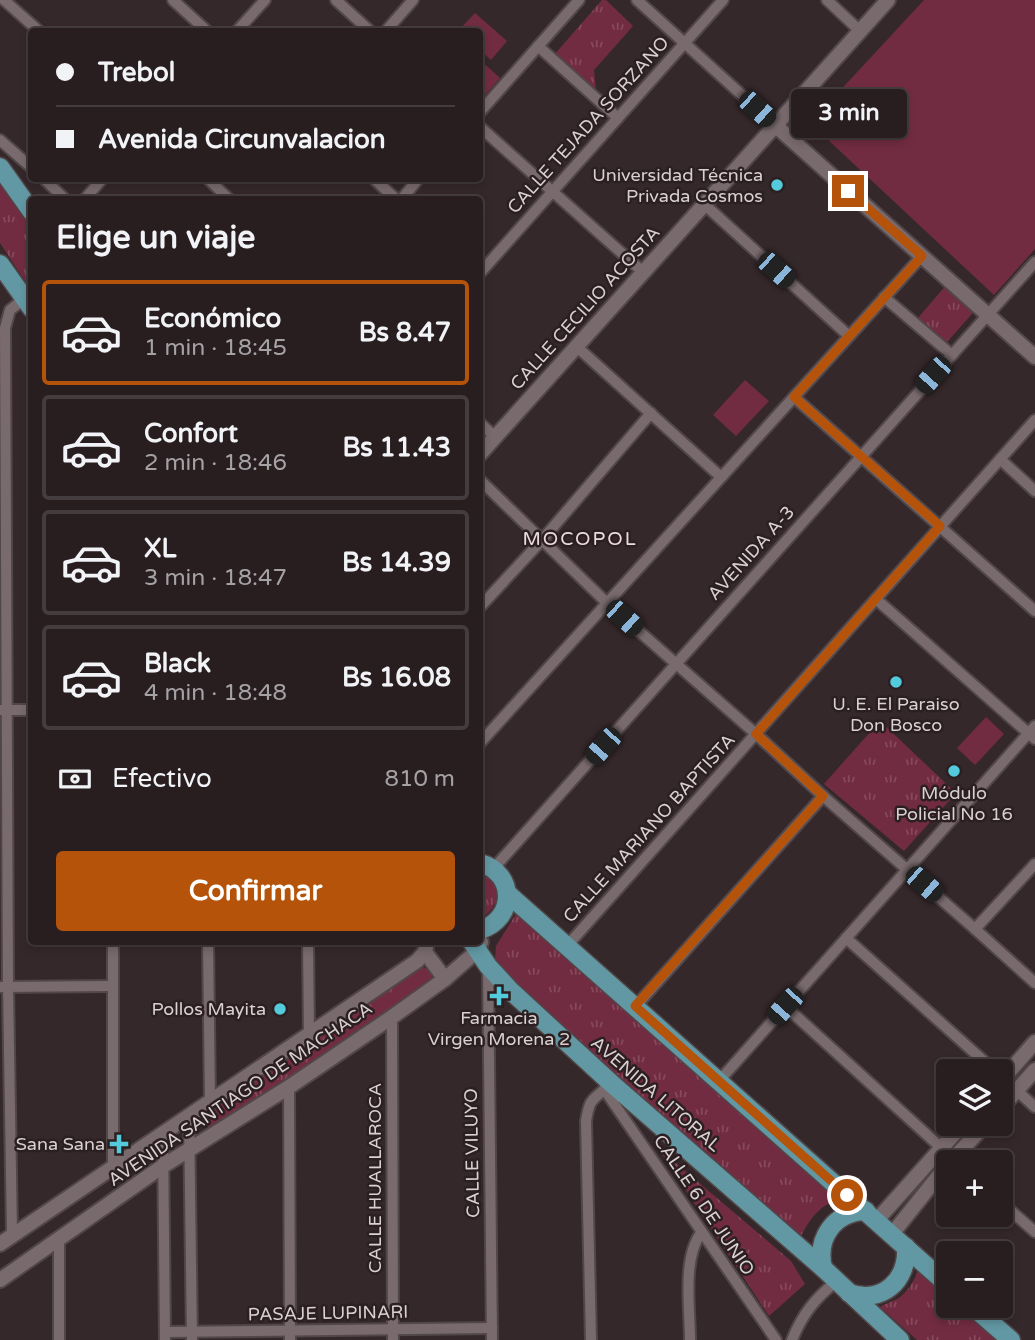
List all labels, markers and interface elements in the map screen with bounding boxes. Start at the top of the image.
street label: CALLE TEJADA SORZANO [503,32,673,218]
text: Trebol [98,57,175,88]
car [735,87,780,131]
callout: 3 min [790,90,906,138]
text: 3 min [818,99,880,127]
text: Avenida Circunvalacion [98,124,386,155]
place label: Universidad Técnica Privada Cosmos [592,164,763,207]
route end [832,175,864,207]
marker: Universidad Técnica Privada Cosmos [769,177,785,193]
text: Elige un viaje [56,219,255,257]
street label: CALLE CECILIO ACOSTA [506,222,664,394]
car [754,248,799,292]
icon: car [60,301,123,364]
text: Económico [144,303,281,334]
text: Bs 8.47 [359,317,451,348]
text: 1 min · 18:45 [144,334,287,362]
car [912,352,955,398]
icon: car [60,416,123,479]
text: Confort [144,418,238,449]
text: Bs 11.43 [342,432,451,463]
text: 2 min · 18:46 [144,449,287,477]
street label: AVENIDA A-3 [703,501,799,605]
district label: MOCOPOL [522,528,638,550]
icon: car [60,531,123,594]
text: XL [144,533,176,564]
text: Bs 14.39 [342,547,451,578]
text: 3 min · 18:47 [144,564,287,592]
car [602,596,647,640]
icon: car [60,646,123,709]
text: Black [144,648,211,679]
text: Bs 16.08 [342,662,451,693]
marker: U. E. El Paraiso Don Bosco [888,674,904,690]
text: 4 min · 18:48 [144,679,287,707]
place label: U. E. El Paraiso Don Bosco [832,693,960,736]
car [582,723,625,769]
street label: CALLE MARIANO BAPTISTA [558,729,740,927]
icon: cash [56,760,94,798]
text: Efectivo [112,763,212,794]
marker: Módulo Policial No 16 [946,763,962,779]
text: 810 m [385,765,455,793]
place label: Módulo Policial No 16 [895,782,1013,825]
button: Confirmar [56,851,455,931]
car [902,862,947,906]
car [764,983,807,1029]
marker: Farmacia Virgen Morena 2 [491,988,507,1004]
street label: AVENIDA SANTIAGO DE MACHACA [104,997,376,1191]
place label: Pollos Mayita [152,998,266,1020]
marker: Pollos Mayita [272,1001,288,1017]
place label: Farmacia Virgen Morena 2 [428,1007,570,1050]
street label: AVENIDA LITORAL [587,1032,726,1157]
map controls [936,1059,1013,1318]
button: layers [936,1059,1013,1136]
street label: CALLE HUALLAROCA [364,1083,386,1273]
street label: CALLE VILUYO [460,1088,484,1218]
street label: CALLE 6 DE JUNIO [649,1131,759,1279]
place label: Sana Sana [16,1133,105,1155]
marker: Sana Sana [111,1136,127,1152]
button: + [936,1150,1013,1227]
route start [831,1179,863,1211]
button: − [936,1241,1013,1318]
street label: PASAJE LUPINARI [248,1301,408,1325]

